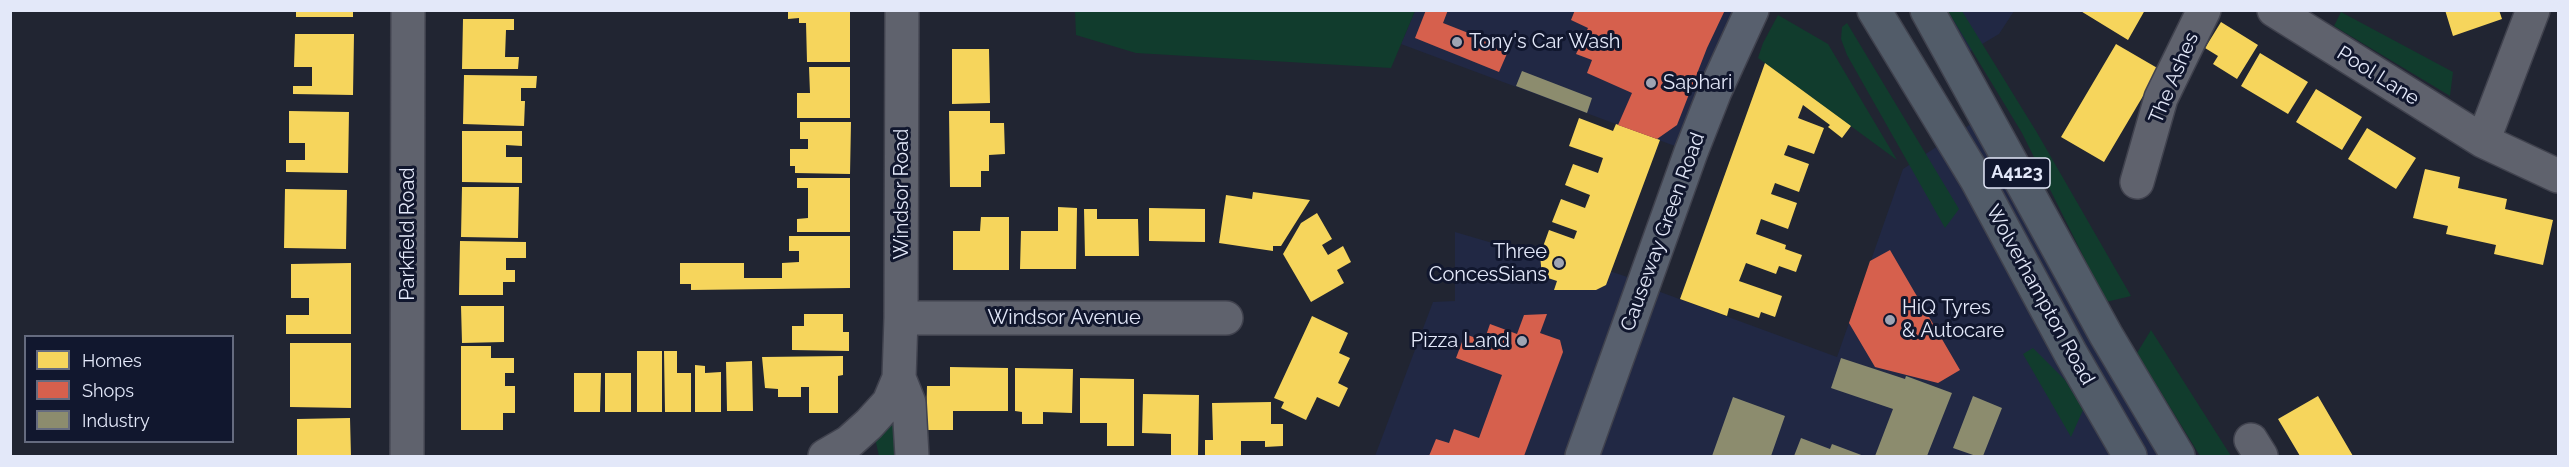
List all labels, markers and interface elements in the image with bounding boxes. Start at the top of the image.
street label: The Ashes [2144,29,2204,127]
place label: Tony's Car Wash [1469,30,1620,54]
marker: Tony's Car Wash [1450,35,1464,49]
street label: Pool Lane [2332,41,2424,111]
place label: Saphari [1663,71,1732,95]
marker: Saphari [1644,76,1658,90]
street label: Windsor Road [890,128,914,260]
street label: Causeway Green Road [1616,130,1710,334]
road number: A4123 [1984,158,2050,188]
street label: Parkfield Road [396,167,420,301]
street label: Wolverhampton Road [1981,201,2099,389]
place label: Three ConcesSians [1429,240,1547,287]
marker: Three ConcesSians [1552,256,1566,270]
place label: HiQ Tyres & Autocare [1902,296,2004,343]
street label: Windsor Avenue [987,306,1141,330]
marker: HiQ Tyres & Autocare [1883,313,1897,327]
place label: Pizza Land [1411,329,1510,353]
marker: Pizza Land [1515,334,1529,348]
legend [24,335,234,443]
text: Homes [82,350,142,371]
text: Shops [82,380,134,401]
text: Industry [82,410,150,431]

